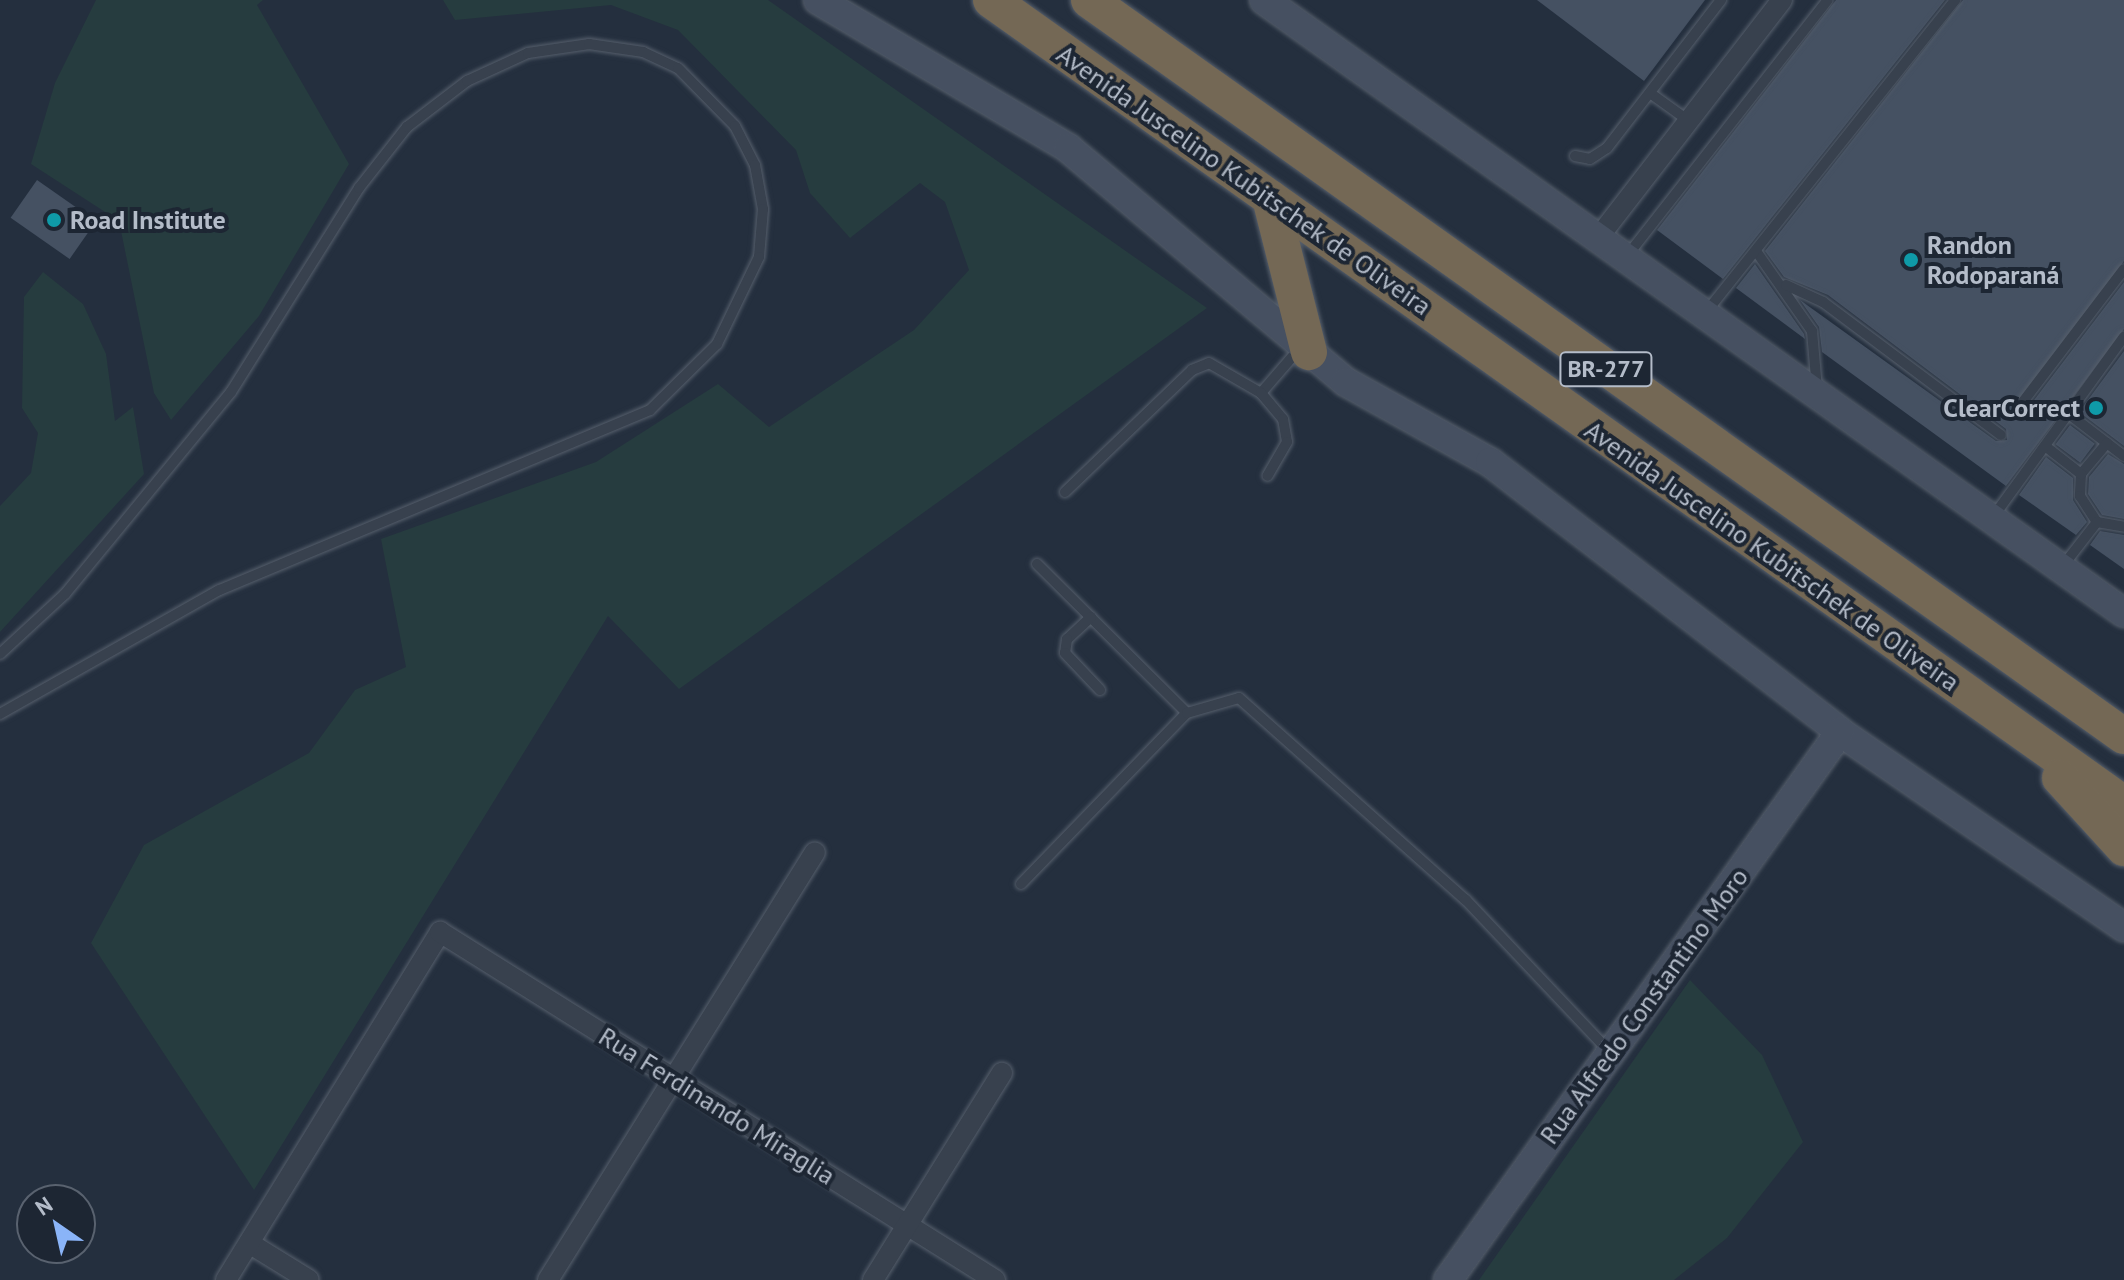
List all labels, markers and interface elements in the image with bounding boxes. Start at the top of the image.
street label: Avenida Juscelino Kubitschek de Oliveira [1051,38,1437,322]
place label: Road Institute [70,204,226,236]
marker: Road Institute [45,211,63,229]
place label: Randon Rodoparaná [1927,229,2059,290]
marker: Randon Rodoparaná [1902,251,1920,269]
road number: BR-277 [1558,349,1654,389]
place label: ClearCorrect [1943,392,2080,424]
marker: ClearCorrect [2087,399,2105,417]
street label: Avenida Juscelino Kubitschek de Oliveira [1579,414,1965,698]
street label: Rua Alfredo Constantino Moro [1533,862,1755,1150]
street label: Rua Ferdinando Miraglia [593,1021,841,1191]
north arrow [16,1184,96,1264]
text: N [30,1190,58,1221]

